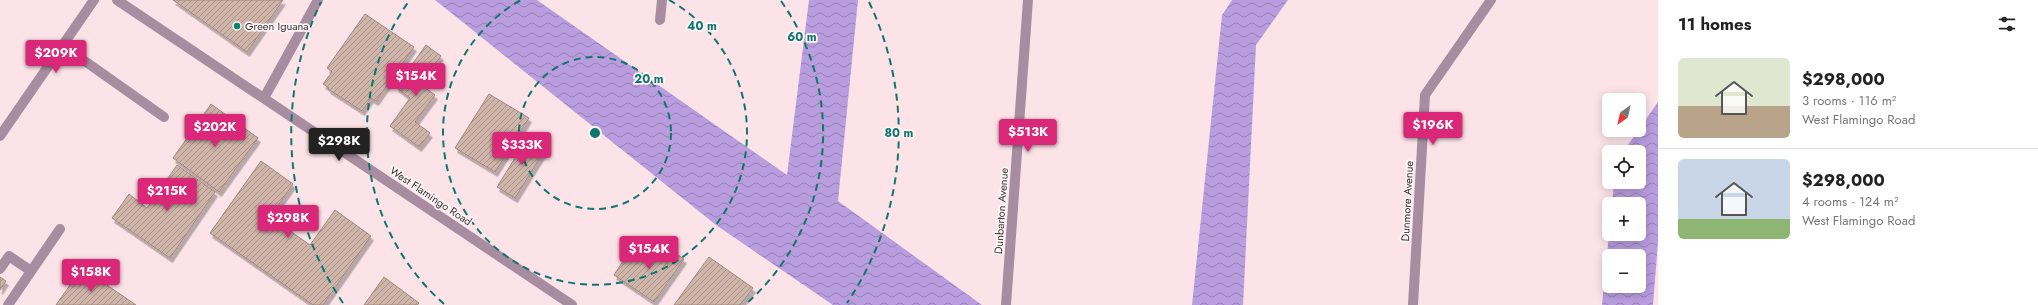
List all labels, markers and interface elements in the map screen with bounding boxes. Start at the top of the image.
text: 11 homes [1678,12,1752,36]
icon: filters [1996,13,2018,35]
text: 40 m [687,17,717,35]
place label: Green Iguana [245,18,309,34]
marker: Green Iguana [232,21,242,31]
text: 60 m [787,28,817,46]
pin: $209K [28,40,84,74]
text: $209K [34,43,78,62]
pin: $154K [388,63,444,97]
text: $154K [395,66,437,85]
text: $298,000 [1802,67,1885,91]
text: 20 m [634,70,664,88]
icon: home [1710,74,1758,122]
text: 3 rooms · 116 m² [1802,91,1896,110]
north arrow [1602,93,1646,137]
map controls [1602,93,1646,293]
text: West Flamingo Road [1802,110,1915,129]
pin: $196K [1405,112,1461,146]
pin: $202K [187,114,243,148]
text: $196K [1412,115,1454,134]
text: $202K [194,117,236,136]
pin: $513K [1000,119,1056,153]
text: $513K [1008,122,1048,141]
text: 80 m [885,124,914,142]
centre of rings [588,126,602,140]
pin: $298K [311,128,367,162]
text: $298K [318,131,360,150]
pin: $333K [494,132,550,166]
text: $333K [501,135,543,154]
button: locate [1602,145,1646,189]
street label: Dunmore Avenue [1397,160,1417,242]
street label: West Flamingo Road [387,163,475,229]
street label: Dunbarton Avenue [990,167,1012,255]
text: $298,000 [1802,168,1885,192]
icon: home [1710,175,1758,223]
pin: $215K [139,178,195,212]
text: $215K [147,181,187,200]
text: 4 rooms · 124 m² [1802,192,1898,211]
button: + [1602,197,1646,241]
pin: $298K [260,205,316,239]
text: $298K [267,208,309,227]
text: West Flamingo Road [1802,211,1915,230]
pin: $154K [621,236,677,270]
text: $154K [628,239,670,258]
button: − [1602,249,1646,293]
pin: $158K [63,259,119,293]
text: $158K [71,262,111,281]

